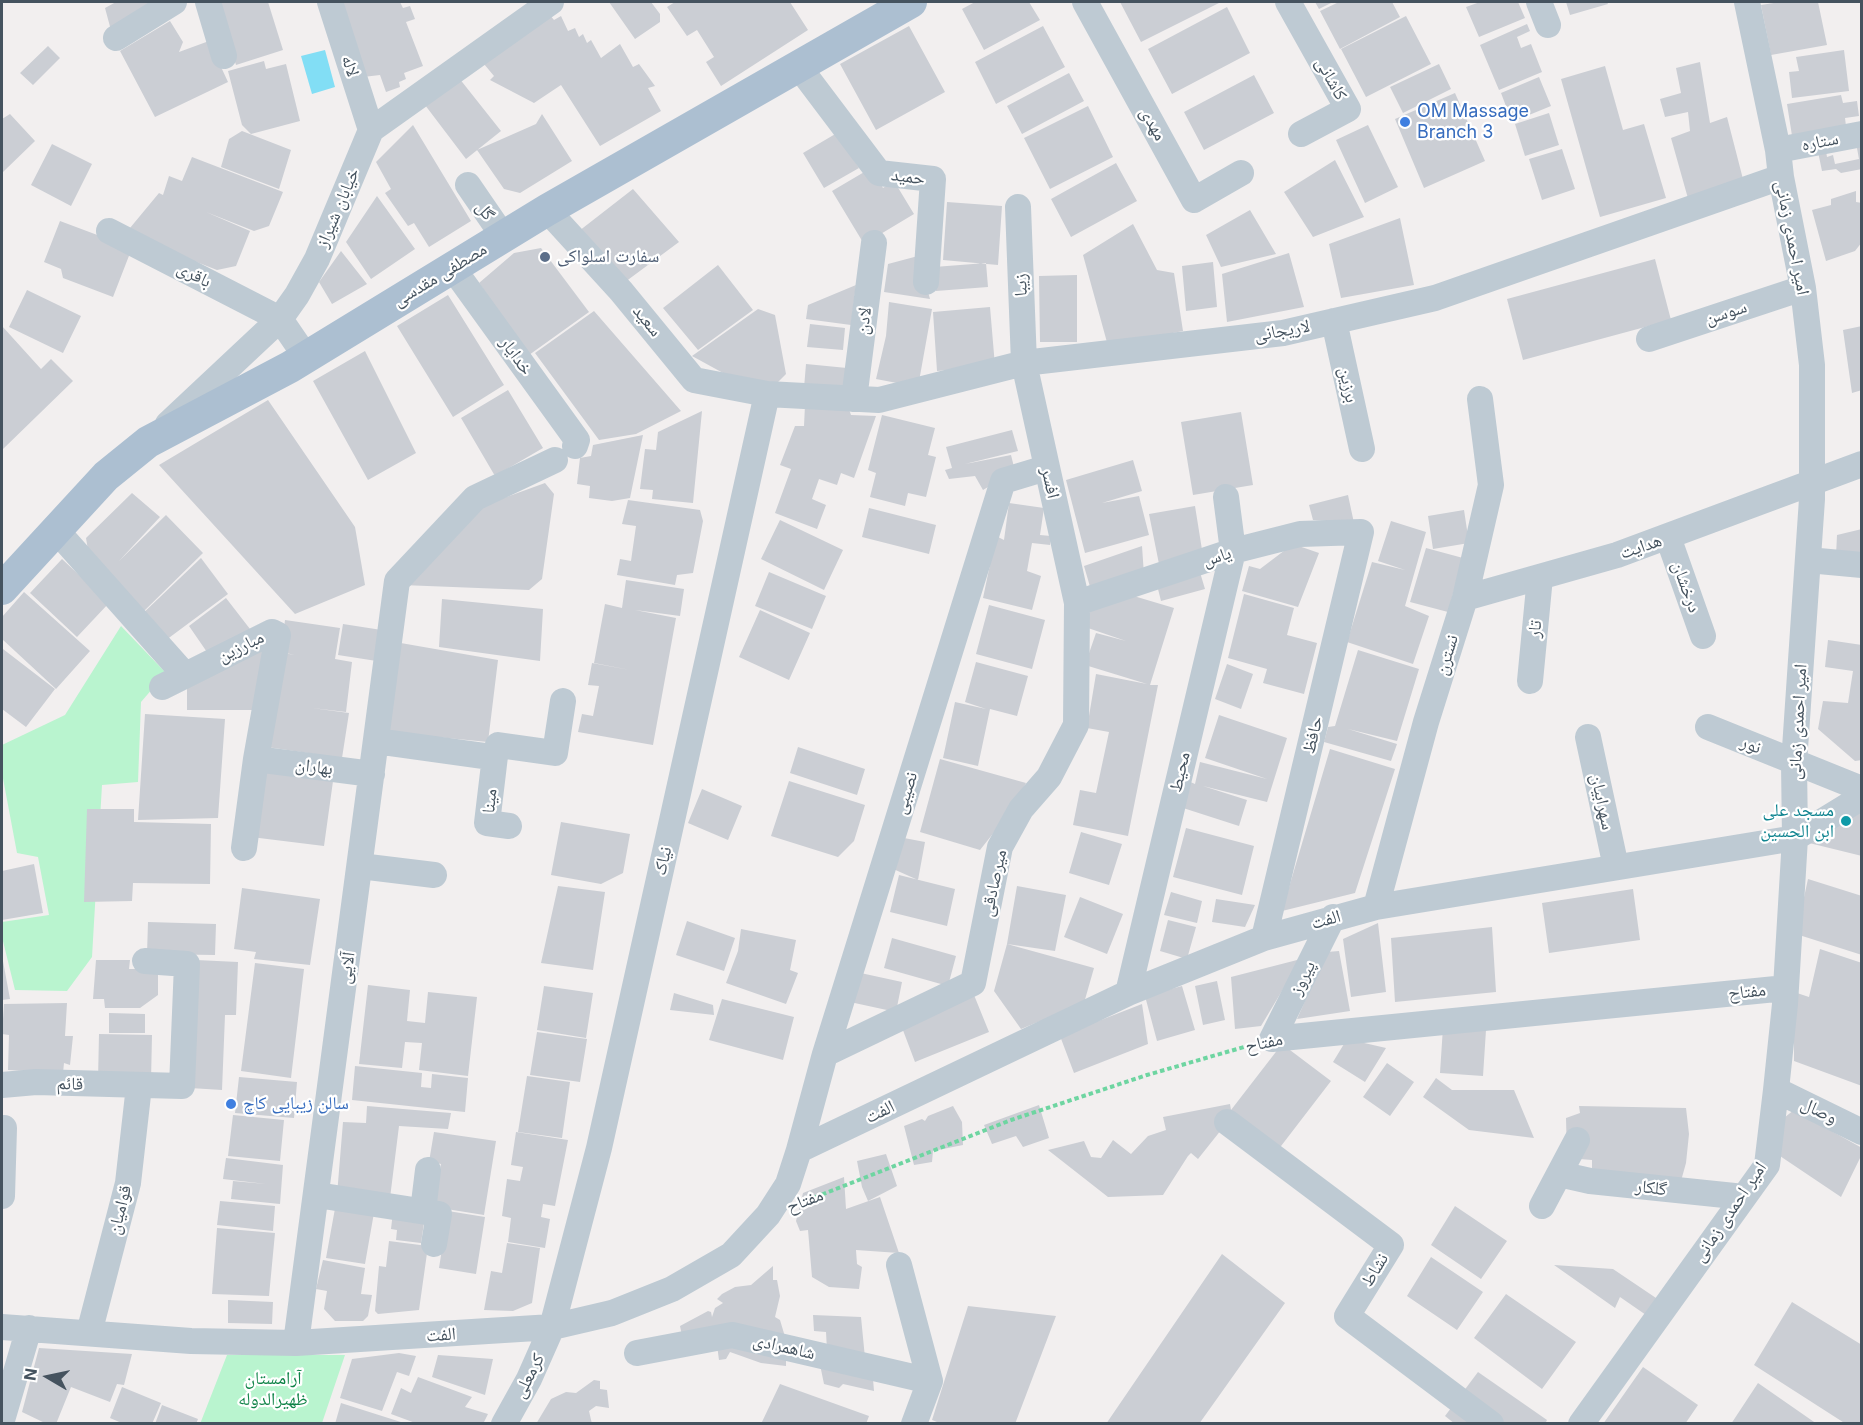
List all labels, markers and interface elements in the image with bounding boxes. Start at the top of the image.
street label: لاله [336,53,364,79]
street label: کاشانی [1310,54,1352,104]
place label: OM Massage Branch 3 [1417,101,1529,144]
street label: مهدی [1135,104,1171,144]
marker: OM Massage Branch 3 [1398,115,1412,129]
street label: ستاره [1800,128,1840,156]
street label: حمید [890,164,926,190]
street label: خیابان شیراز [312,165,364,251]
street label: امیر احمدی زمانی [1770,179,1814,297]
street label: گل [471,197,499,225]
street label: مصطفی مقدسی [389,238,491,312]
place label: سفارت اسلواکی [557,246,659,268]
marker: سفارت اسلواکی [538,250,552,264]
street label: باقری [173,257,215,293]
street label: زیبا [1010,273,1032,297]
street label: سوسن [1702,296,1750,330]
street label: سعید [628,301,666,341]
street label: لادن [852,306,876,336]
street label: لاریجانی [1252,315,1312,347]
street label: خدایار [495,333,537,379]
street label: برزین [1334,365,1362,405]
street label: افسر [1036,465,1064,501]
street label: هدایت [1617,530,1665,564]
street label: یاس [1200,542,1234,572]
street label: درخشان [1667,558,1705,616]
street label: تار [1523,619,1547,639]
street label: مبارزین [214,627,268,667]
street label: نسترن [1431,632,1463,678]
street label: امیر احمدی زمانی [1784,663,1812,781]
street label: حافظ [1298,714,1328,756]
street label: نور [1738,731,1764,759]
street label: محیط [1165,750,1195,794]
street label: بهاران [294,754,334,780]
street label: نصیبی [889,769,923,817]
street label: سهرابیان [1586,772,1618,832]
street label: مینا [478,788,502,814]
place label: مسجد علی ابن الحسین [1760,800,1834,842]
marker: مسجد علی ابن الحسین [1839,814,1853,828]
street label: نیاک [649,844,677,878]
street label: میرصادقی [976,847,1012,919]
street label: الفت [1309,906,1343,934]
street label: آلایی [334,951,360,985]
street label: پیروز [1286,957,1320,999]
street label: مفتاح [1727,979,1767,1005]
street label: مفتاح [1243,1029,1285,1057]
street label: قائم [56,1073,84,1095]
place label: سالن زیبایی کاچ [243,1093,349,1115]
street label: وصال [1797,1093,1841,1129]
street label: الفت [862,1096,898,1128]
marker: سالن زیبایی کاچ [224,1097,238,1111]
street label: امیر احمدی زمانی [1689,1158,1771,1266]
street label: گلکار [1634,1175,1668,1201]
street label: قوامیان [103,1183,137,1237]
street label: مفتاح [784,1184,826,1218]
street label: نشاط [1357,1249,1393,1291]
street label: الفت [425,1323,457,1347]
street label: شاهمرادی [751,1329,817,1365]
north arrow [18,1347,78,1407]
street label: کرمعلی [509,1350,549,1402]
text: N [19,1367,41,1382]
park label: آرامستان ظهیرالدوله [238,1368,308,1410]

